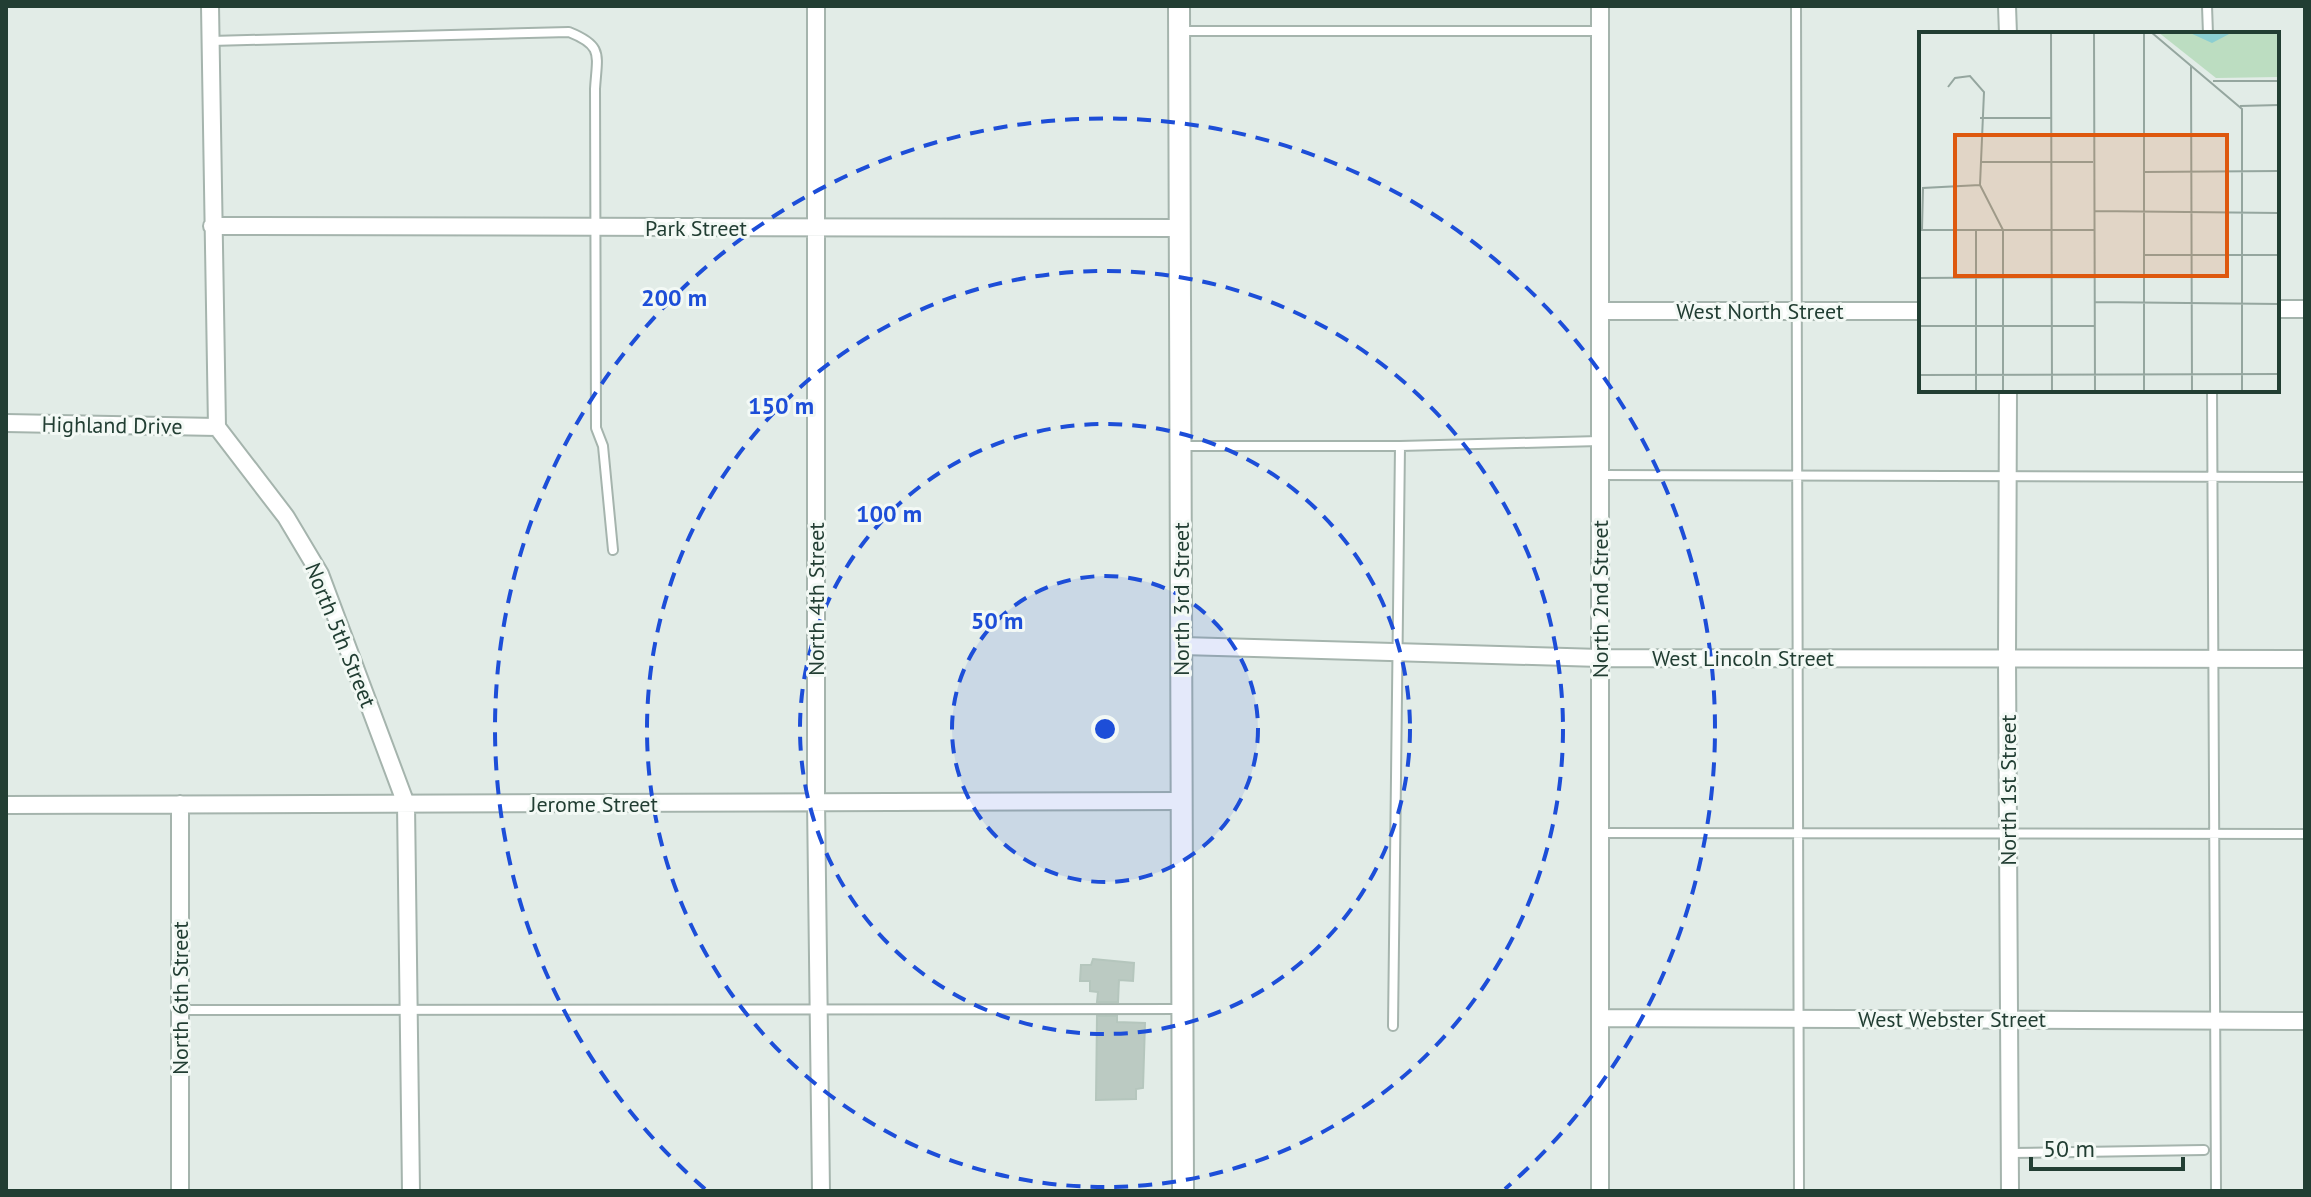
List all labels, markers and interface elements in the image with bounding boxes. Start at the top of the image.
inset map [1919,32,2279,392]
street label: Park Street [645,214,747,242]
text: 200 m [641,282,707,313]
street label: West North Street [1676,297,1844,325]
text: 150 m [748,390,814,421]
street label: Highland Drive [41,410,183,440]
text: 100 m [856,498,922,529]
street label: North 2nd Street [1586,519,1614,678]
street label: North 4th Street [802,522,830,676]
street label: North 3rd Street [1167,522,1195,676]
street label: North 5th Street [299,559,383,712]
text: 50 m [971,605,1023,636]
street label: West Lincoln Street [1652,644,1835,672]
street label: North 1st Street [1994,714,2022,865]
centre of rings [1091,715,1119,743]
street label: Jerome Street [529,790,659,818]
street label: North 6th Street [166,921,194,1075]
street label: West Webster Street [1858,1005,2047,1033]
scale bar [2031,1121,2183,1171]
text: 50 m [2043,1133,2095,1164]

